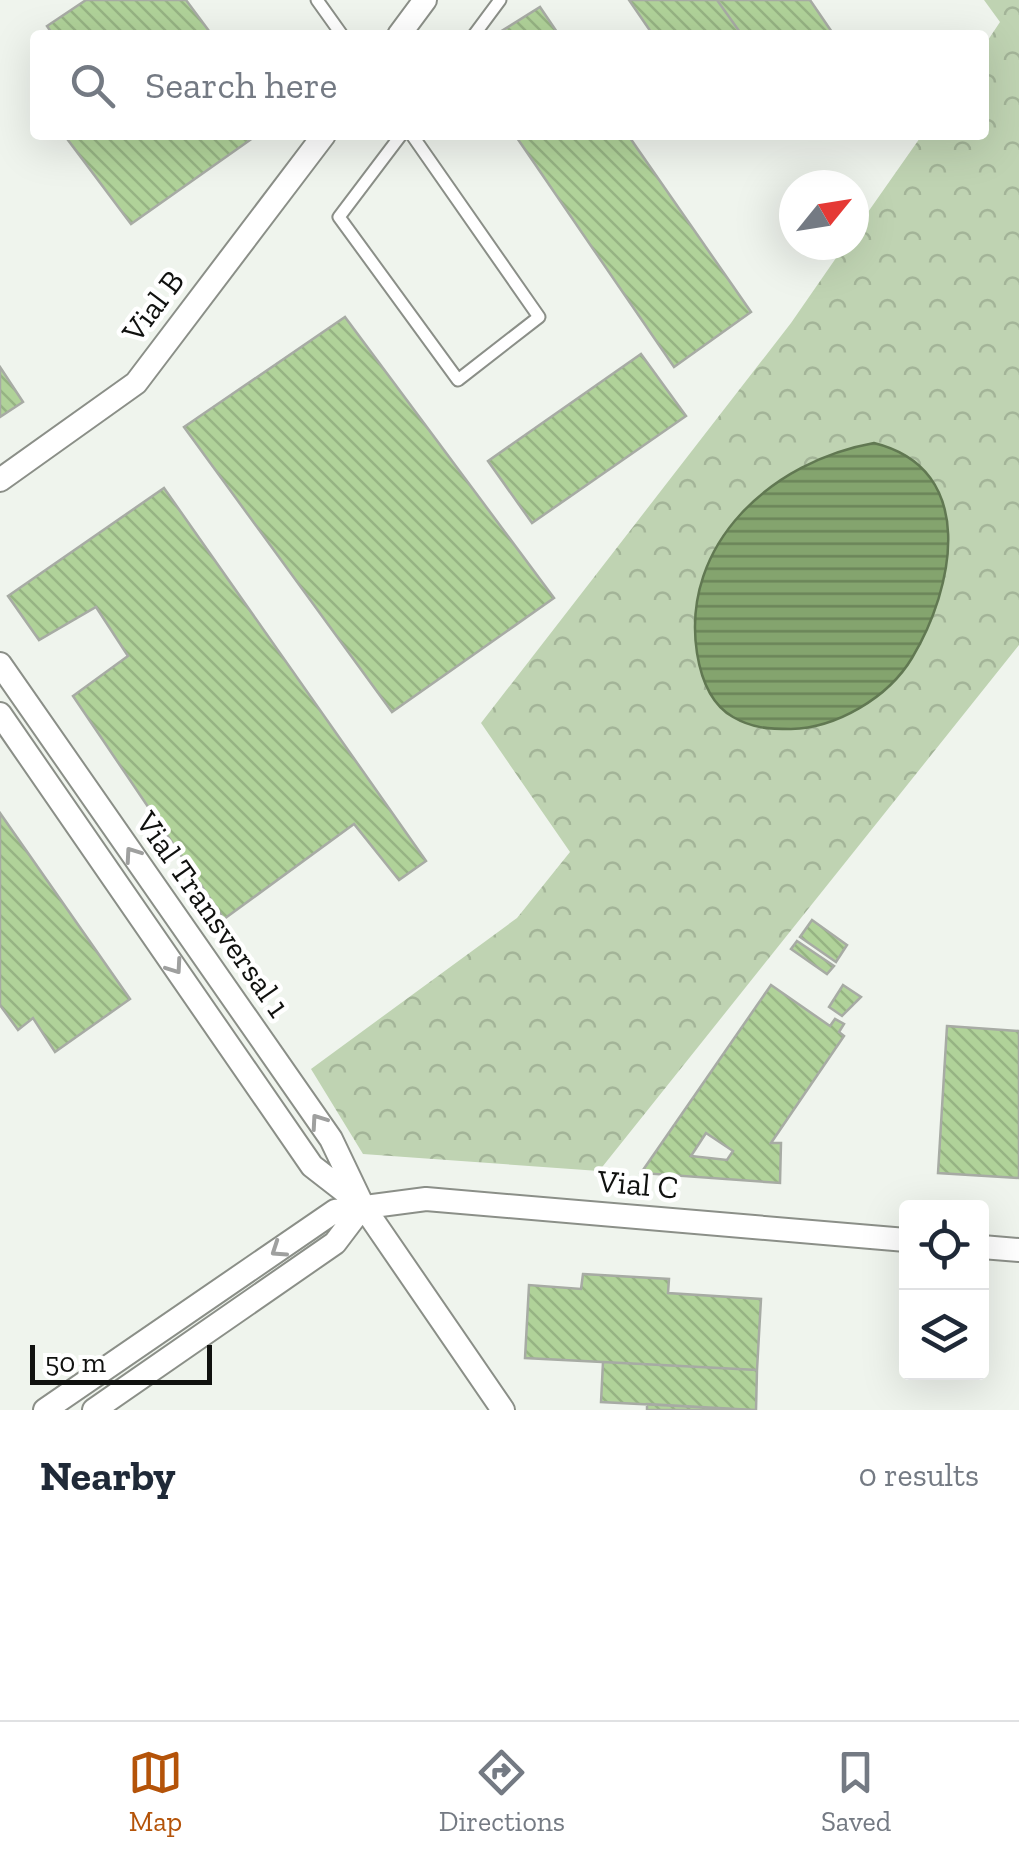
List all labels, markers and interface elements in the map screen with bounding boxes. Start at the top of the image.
search box [30,30,989,140]
icon: search [65,58,120,113]
text: Search here [145,62,337,108]
north arrow [779,170,869,260]
street label: Vial B [113,263,192,350]
street label: Vial Transversal 1 [127,803,298,1024]
one-way arrow [126,846,144,865]
one-way arrow [163,956,181,975]
one-way arrow [312,1113,330,1132]
street label: Vial C [595,1161,680,1206]
map controls [899,1200,989,1380]
button: locate [899,1200,989,1290]
one-way arrow [271,1238,290,1256]
button: layers [899,1290,989,1380]
scale bar [30,1340,212,1384]
text: 50 m [45,1346,106,1379]
text: Nearby [40,1450,176,1501]
text: 0 results [858,1456,979,1494]
tab: Map [128,1745,183,1838]
tab: Directions [439,1745,565,1838]
tab: Saved [821,1745,891,1838]

